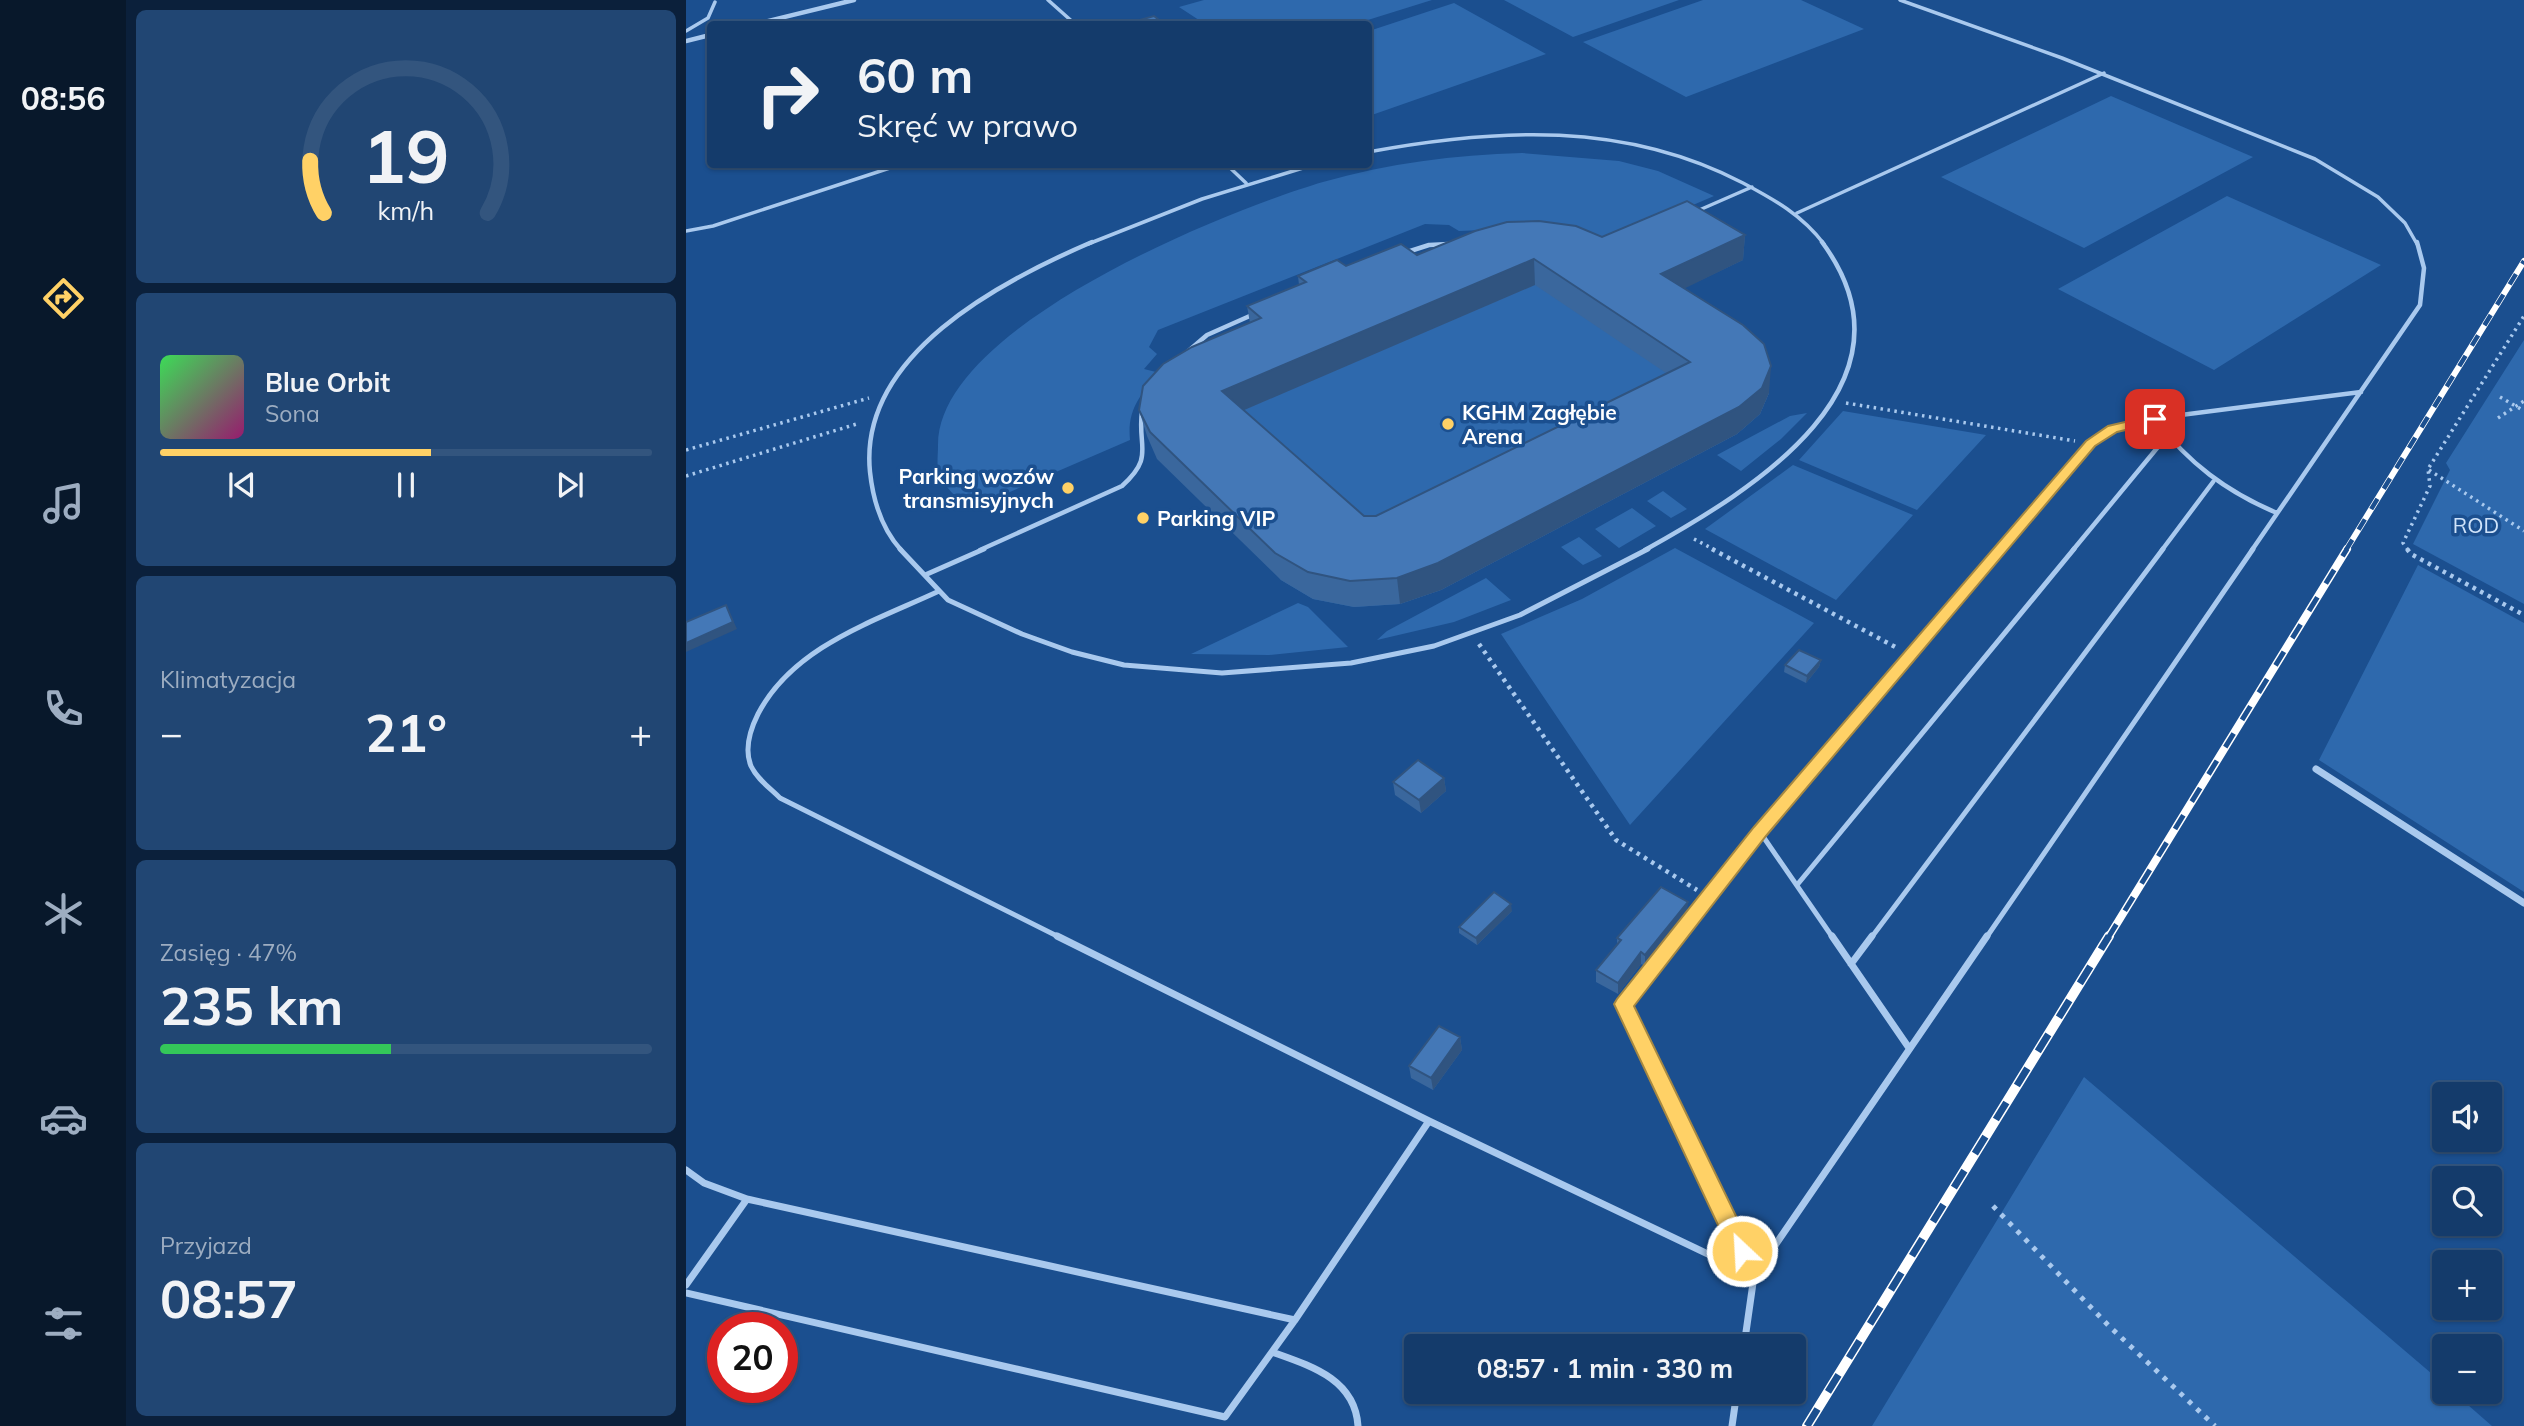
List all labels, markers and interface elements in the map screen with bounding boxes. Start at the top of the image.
text: 60 m [857,44,973,105]
icon: right [742,49,833,140]
text: 08:56 [21,78,105,118]
text: Skręć w prawo [857,105,1078,145]
text: 19 [362,110,450,201]
text: km/h [378,194,434,225]
icon: directions [39,274,88,323]
text: Blue Orbit [265,366,390,399]
pin [2125,389,2185,449]
text: Sona [265,399,320,428]
place label: KGHM Zagłębie Arena [1462,399,1617,449]
icon: arrive [2136,400,2174,438]
marker: KGHM Zagłębie Arena [1440,416,1456,432]
place label: Parking wozów transmisyjnych [898,463,1054,513]
icon: previous [223,466,261,504]
icon: pause [387,466,425,504]
icon: next [551,466,589,504]
icon: music [39,479,88,528]
marker: Parking wozów transmisyjnych [1060,480,1076,496]
place label: Parking VIP [1157,505,1275,531]
marker: Parking VIP [1135,510,1151,526]
park label: ROD [2453,512,2499,538]
text: Klimatyzacja [160,665,296,694]
icon: phone [39,684,88,733]
text: 21° [365,700,447,765]
text: − [160,709,183,757]
text: + [629,709,652,757]
icon: climate [39,889,88,938]
text: Zasięg · 47% [160,938,297,967]
text: 235 km [160,973,343,1038]
map controls [2432,1082,2502,1404]
button: sound [2432,1082,2502,1152]
icon: car [39,1094,88,1143]
button: search [2432,1166,2502,1236]
position arrow [1705,1214,1779,1288]
text: Przyjazd [160,1231,252,1260]
button: + [2432,1250,2502,1320]
text: 08:57 [160,1266,298,1331]
icon: filters [39,1299,88,1348]
speed limit sign: 20 [707,1312,798,1403]
button: − [2432,1334,2502,1404]
text: 08:57 · 1 min · 330 m [1477,1352,1733,1385]

